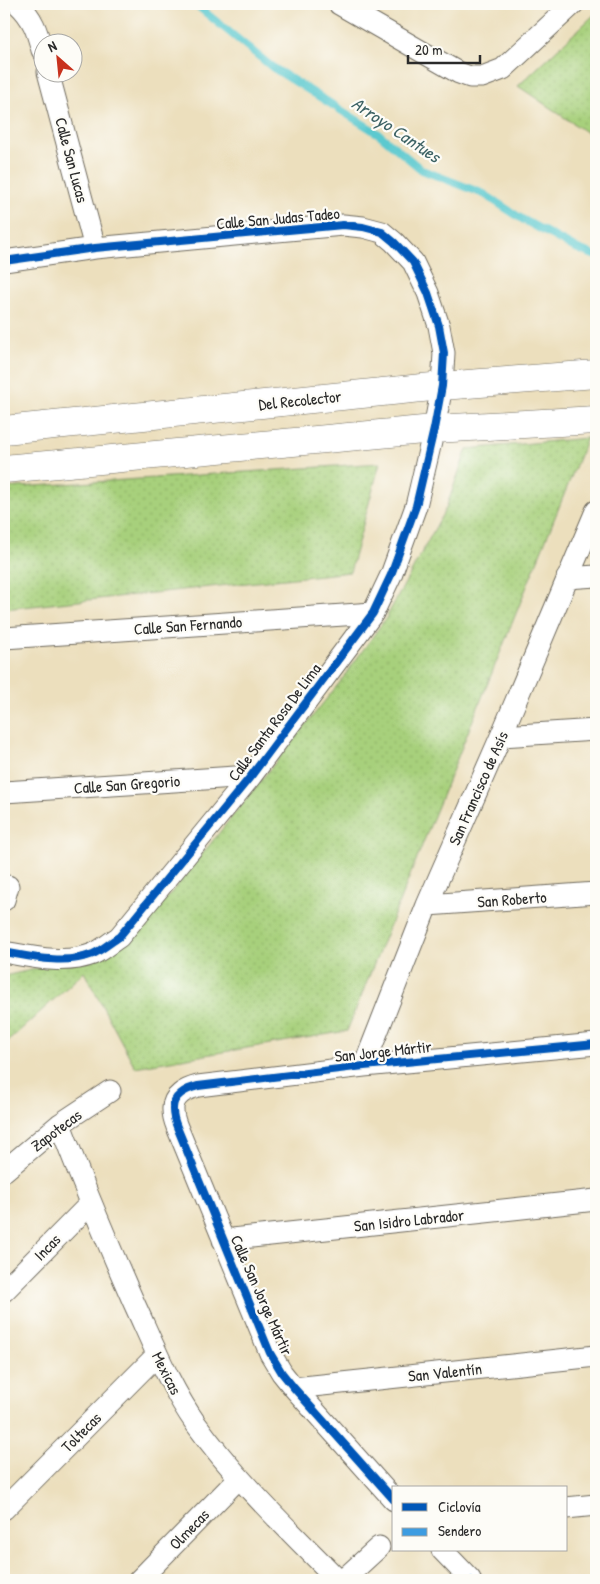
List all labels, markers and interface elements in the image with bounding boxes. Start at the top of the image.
north arrow [32,32,82,82]
scale bar [408,32,480,64]
text: N [44,36,60,56]
text: 20 m [415,39,442,60]
water label: Arroyo Cantues [347,91,447,169]
street label: Calle San Lucas [50,115,94,205]
street label: Calle San Judas Tadeo [215,202,341,234]
street label: Del Recolector [258,385,342,415]
street label: Calle San Fernando [133,610,243,640]
street label: Calle Santa Rosa De Lima [222,658,326,786]
street label: San Francisco de Asís [443,728,513,848]
street label: Calle San Gregorio [73,769,181,799]
street label: San Roberto [477,886,548,912]
street label: San Jorge Mártir [333,1035,433,1067]
street label: Zapotecas [26,1104,86,1156]
street label: San Isidro Labrador [353,1203,465,1237]
street label: Incas [29,1229,65,1265]
street label: Calle San Jorge Mártir [226,1231,298,1359]
street label: Mexicas [147,1348,187,1398]
street label: San Valentín [407,1357,483,1387]
street label: Toltecas [56,1407,106,1457]
legend [392,1486,568,1552]
text: Ciclovía [438,1496,481,1517]
street label: Olmecas [164,1504,214,1554]
text: Sendero [438,1520,481,1541]

